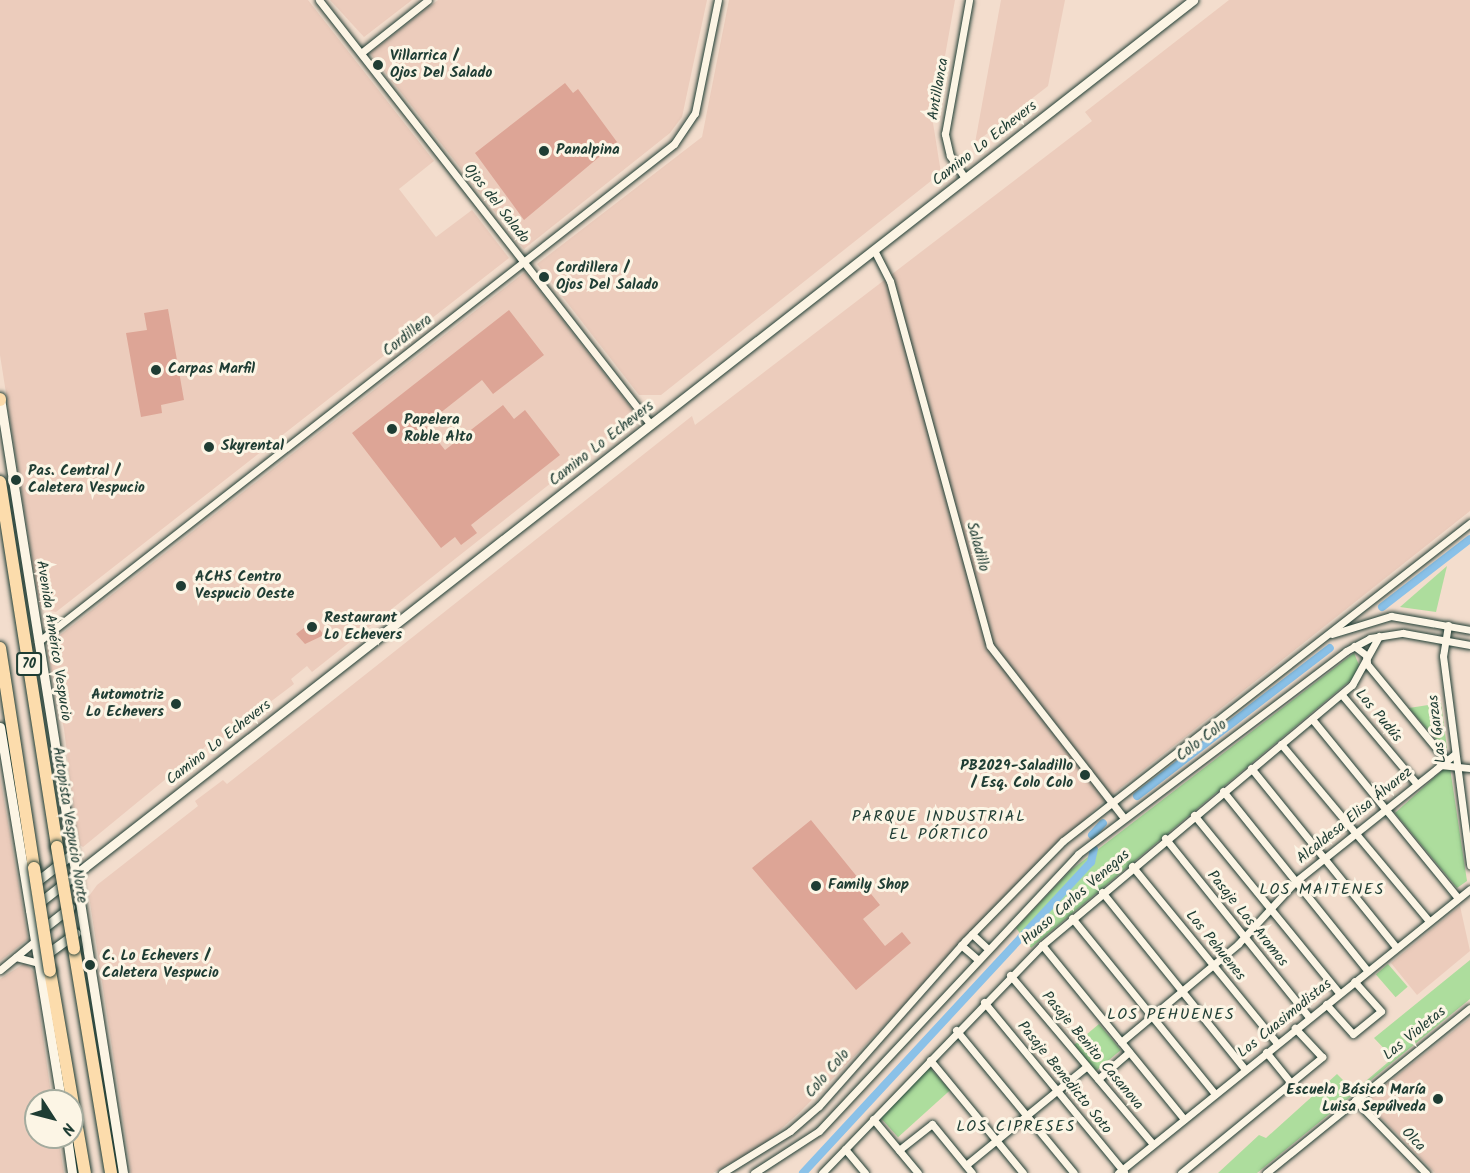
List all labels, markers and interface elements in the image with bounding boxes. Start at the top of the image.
place label: Villarrica / Ojos Del Salado [390,47,492,82]
street label: Antillanca [925,57,953,121]
marker: Villarrica / Ojos Del Salado [371,58,385,72]
street label: Camino Lo Echevers [929,98,1041,190]
place label: Panalpina [556,142,620,160]
marker: Panalpina [537,144,551,158]
street label: Ojos del Salado [459,161,533,247]
place label: Cordillera / Ojos Del Salado [556,259,658,294]
marker: Cordillera / Ojos Del Salado [537,270,551,284]
street label: Cordillera [380,311,436,361]
place label: Carpas Marfil [168,361,255,379]
marker: Carpas Marfil [149,363,163,377]
street label: Camino Lo Echevers [546,398,658,490]
place label: Papelera Roble Alto [404,411,472,446]
marker: Papelera Roble Alto [385,422,399,436]
place label: Skyrental [221,438,284,456]
marker: Skyrental [202,440,216,454]
place label: Pas. Central / Caletera Vespucio [28,462,145,497]
marker: Pas. Central / Caletera Vespucio [9,473,23,487]
street label: Saladillo [962,520,992,574]
street label: Avenida Américo Vespucio [31,559,75,723]
place label: ACHS Centro Vespucio Oeste [195,568,294,603]
marker: ACHS Centro Vespucio Oeste [172,577,190,595]
place label: Restaurant Lo Echevers [324,609,402,644]
marker: Restaurant Lo Echevers [305,620,319,634]
road number: 70 [15,653,42,675]
place label: Automotriz Lo Echevers [86,686,164,721]
street label: Los Pudús [1351,686,1405,746]
street label: Las Garzas [1425,694,1451,764]
street label: Camino Lo Echevers [163,697,275,789]
marker: Automotriz Lo Echevers [169,697,183,711]
street label: Colo Colo [1173,716,1231,766]
street label: Autopista Vespucio Norte [48,746,90,904]
place label: PB2029-Saladillo / Esq. Colo Colo [960,757,1073,792]
street label: Alcaldesa Elisa Álvarez [1293,764,1417,868]
marker: PB2029-Saladillo / Esq. Colo Colo [1078,768,1092,782]
district label: PARQUE INDUSTRIAL EL PÓRTICO [852,807,1026,845]
street label: Huaso Carlos Venegas [1018,846,1134,950]
street label: Pasaje Los Aromos [1203,867,1291,971]
place label: Family Shop [828,877,909,895]
marker: Family Shop [809,879,823,893]
district label: LOS MAITENES [1259,880,1385,900]
street label: Los Pehuenes [1181,907,1249,985]
place label: C. Lo Echevers / Caletera Vespucio [102,947,219,982]
marker: C. Lo Echevers / Caletera Vespucio [83,958,97,972]
street label: Los Cuasimodistas [1234,976,1336,1062]
street label: Pasaje Benito Casanova [1037,988,1147,1114]
street label: Las Violetas [1380,1003,1450,1065]
district label: LOS PEHUENES [1107,1005,1235,1025]
street label: Pasaje Benedicto Soto [1013,1018,1115,1138]
street label: Colo Colo [802,1046,854,1102]
place label: Escuela Básica María Luisa Sepúlveda [1287,1081,1426,1116]
north arrow [24,1089,84,1149]
marker: Escuela Básica María Luisa Sepúlveda [1431,1092,1445,1106]
text: N [54,1117,80,1140]
district label: LOS CIPRESES [956,1117,1076,1137]
street label: Olca [1397,1124,1429,1156]

